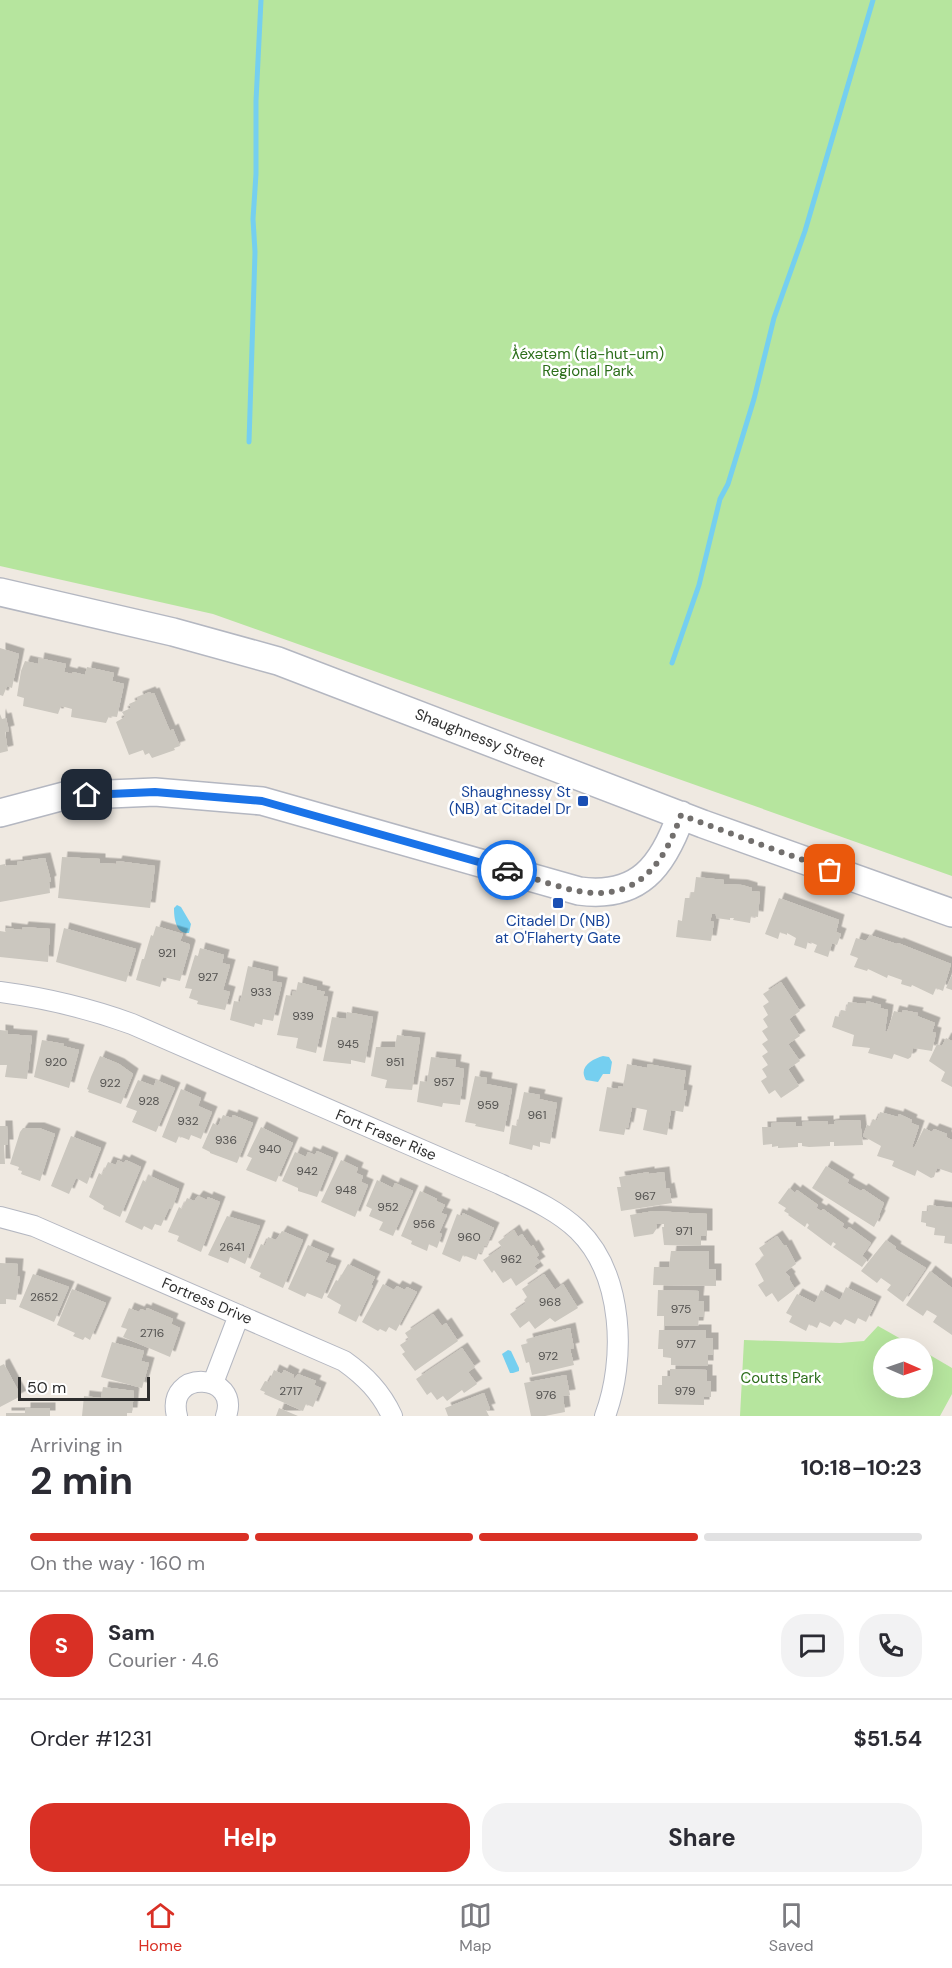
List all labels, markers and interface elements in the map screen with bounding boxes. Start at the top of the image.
park label: ƛ̓éxətəm (tla-hut-um) Regional Park [512,344,664,381]
street label: Shaughnessy Street [412,704,548,772]
pin [61,769,112,820]
icon: home [70,778,103,811]
place label: Shaughnessy St (NB) at Citadel Dr [449,782,571,819]
marker: Shaughnessy St (NB) at Citadel Dr [576,794,590,808]
courier [477,840,537,900]
pin [804,844,855,895]
icon: bag [813,853,846,886]
icon: car [491,854,524,887]
marker: Citadel Dr (NB) at O'Flaherty Gate [551,896,565,910]
place label: Citadel Dr (NB) at O'Flaherty Gate [495,911,621,948]
house number: 921 [158,945,176,961]
house number: 927 [198,969,218,985]
house number: 933 [250,984,272,1000]
house number: 939 [292,1008,314,1024]
house number: 945 [337,1036,359,1052]
house number: 920 [45,1054,67,1070]
house number: 951 [386,1054,404,1070]
house number: 957 [433,1074,455,1090]
house number: 922 [99,1075,121,1091]
house number: 928 [138,1093,160,1109]
house number: 959 [477,1097,499,1113]
street label: Fort Fraser Rise [332,1105,440,1165]
house number: 961 [528,1107,546,1123]
house number: 932 [177,1113,199,1129]
house number: 936 [215,1132,237,1148]
house number: 940 [258,1141,282,1157]
house number: 942 [296,1163,318,1179]
house number: 948 [335,1182,357,1198]
house number: 967 [634,1188,656,1204]
house number: 952 [377,1199,399,1215]
house number: 956 [413,1216,435,1232]
house number: 971 [675,1223,693,1239]
house number: 960 [457,1229,481,1245]
house number: 2641 [219,1239,245,1255]
house number: 962 [500,1251,522,1267]
street label: Fortress Drive [159,1273,255,1329]
house number: 2652 [30,1289,58,1305]
house number: 968 [539,1294,561,1310]
house number: 975 [671,1301,691,1317]
house number: 2716 [140,1325,164,1341]
house number: 977 [676,1336,696,1352]
north arrow [873,1338,933,1398]
map controls [873,1338,933,1398]
house number: 972 [538,1348,558,1364]
park label: Coutts Park [740,1368,822,1388]
scale bar [18,1374,150,1402]
text: 50 m [27,1377,66,1398]
house number: 2717 [279,1383,303,1399]
house number: 979 [675,1383,695,1399]
house number: 976 [536,1387,556,1403]
text: Arriving in [30,1432,122,1458]
text: 10:18–10:23 [801,1453,922,1482]
text: 2 min [30,1455,133,1506]
text: On the way · 160 m [30,1550,205,1576]
button: chat [781,1614,844,1677]
button: phone [859,1614,922,1677]
text: Sam [108,1618,155,1647]
text: S [55,1631,68,1660]
text: Courier · 4.6 [108,1647,219,1673]
text: Order #1231 [30,1724,152,1753]
text: $51.54 [853,1724,922,1753]
button: Help [30,1803,470,1872]
button: Share [482,1803,922,1872]
tab: Home [138,1899,182,1956]
tab: Map [459,1899,492,1956]
tab: Saved [769,1899,814,1956]

